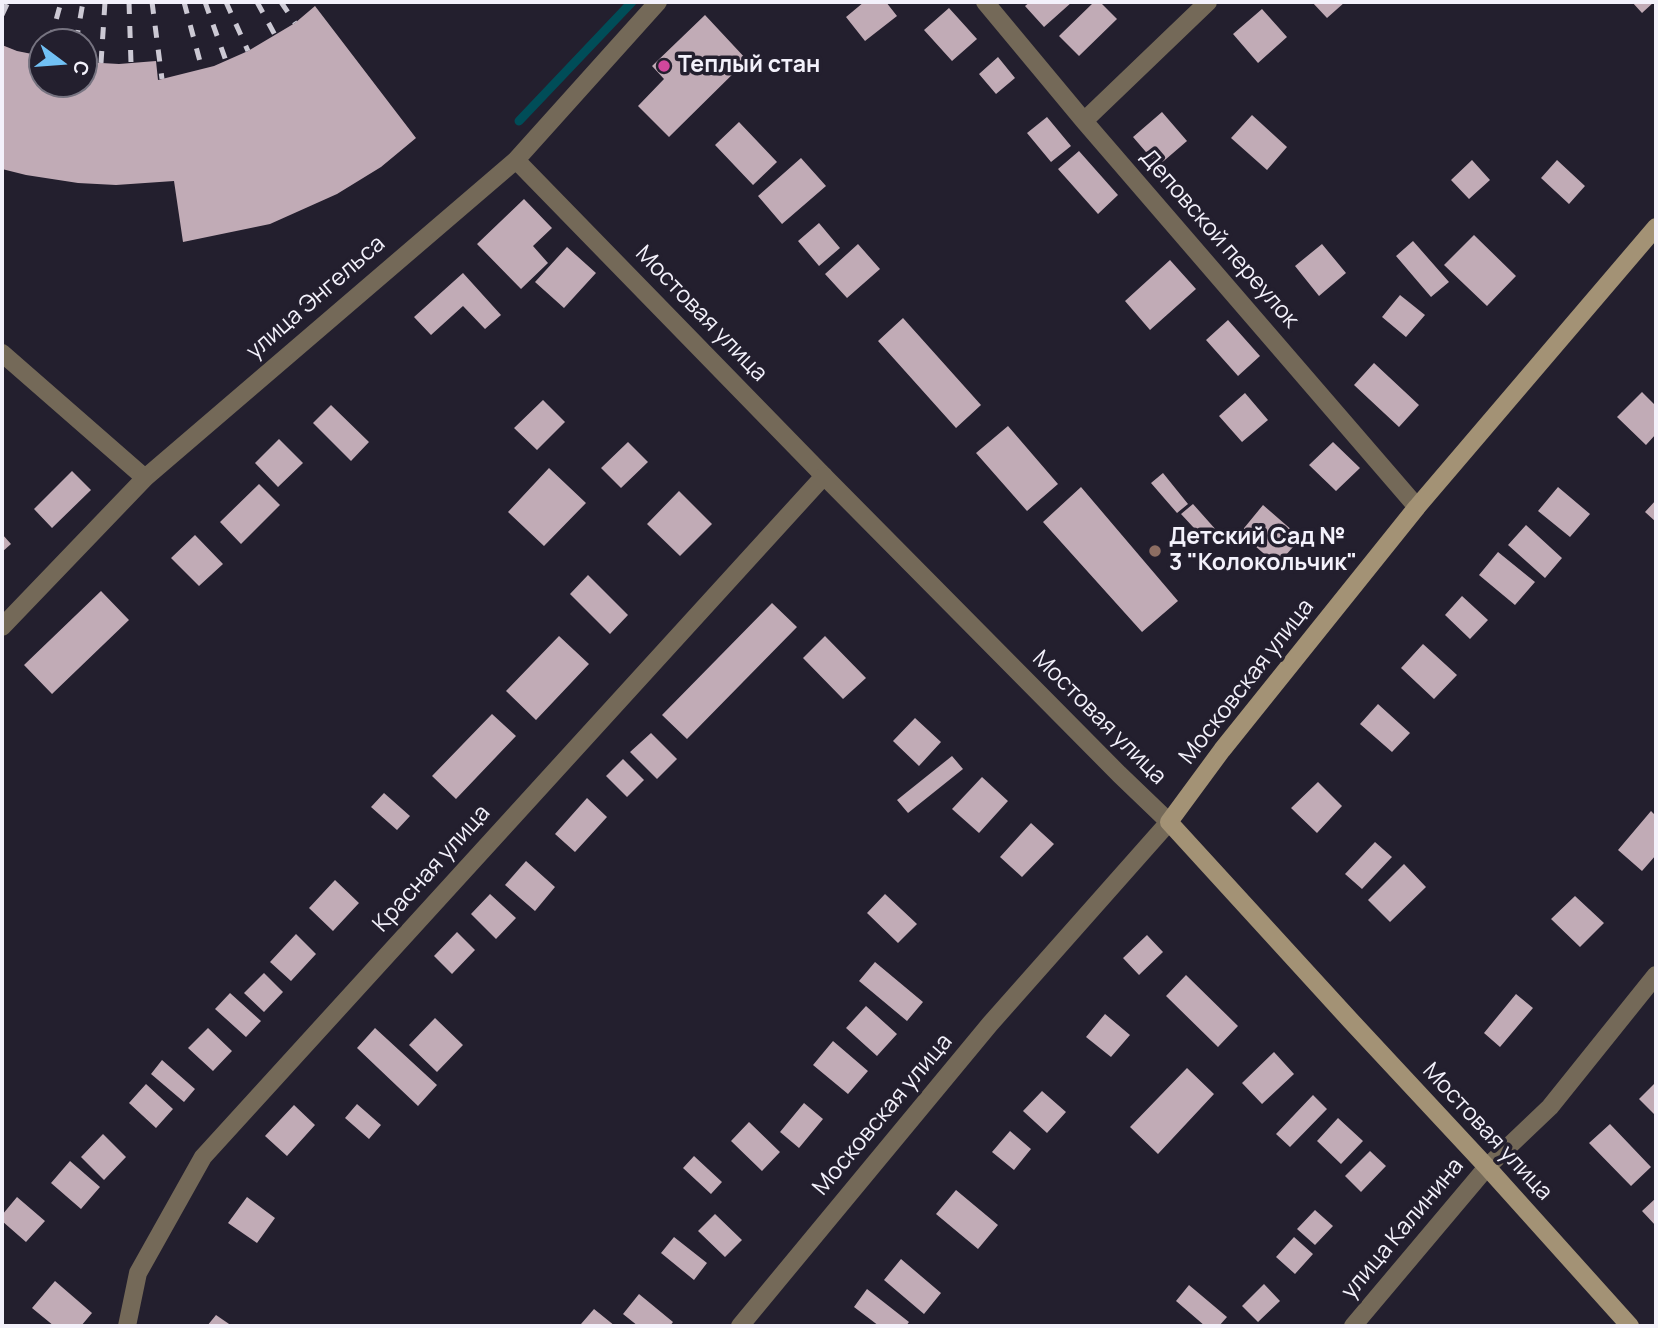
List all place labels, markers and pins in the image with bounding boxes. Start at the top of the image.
place label: Теплый стан [678,52,820,80]
marker: Теплый стан [656,58,672,74]
place label: Детский Сад № 3 "Колокольчик" [1169,524,1357,578]
marker: Детский Сад № 3 "Колокольчик" [1147,543,1163,559]

